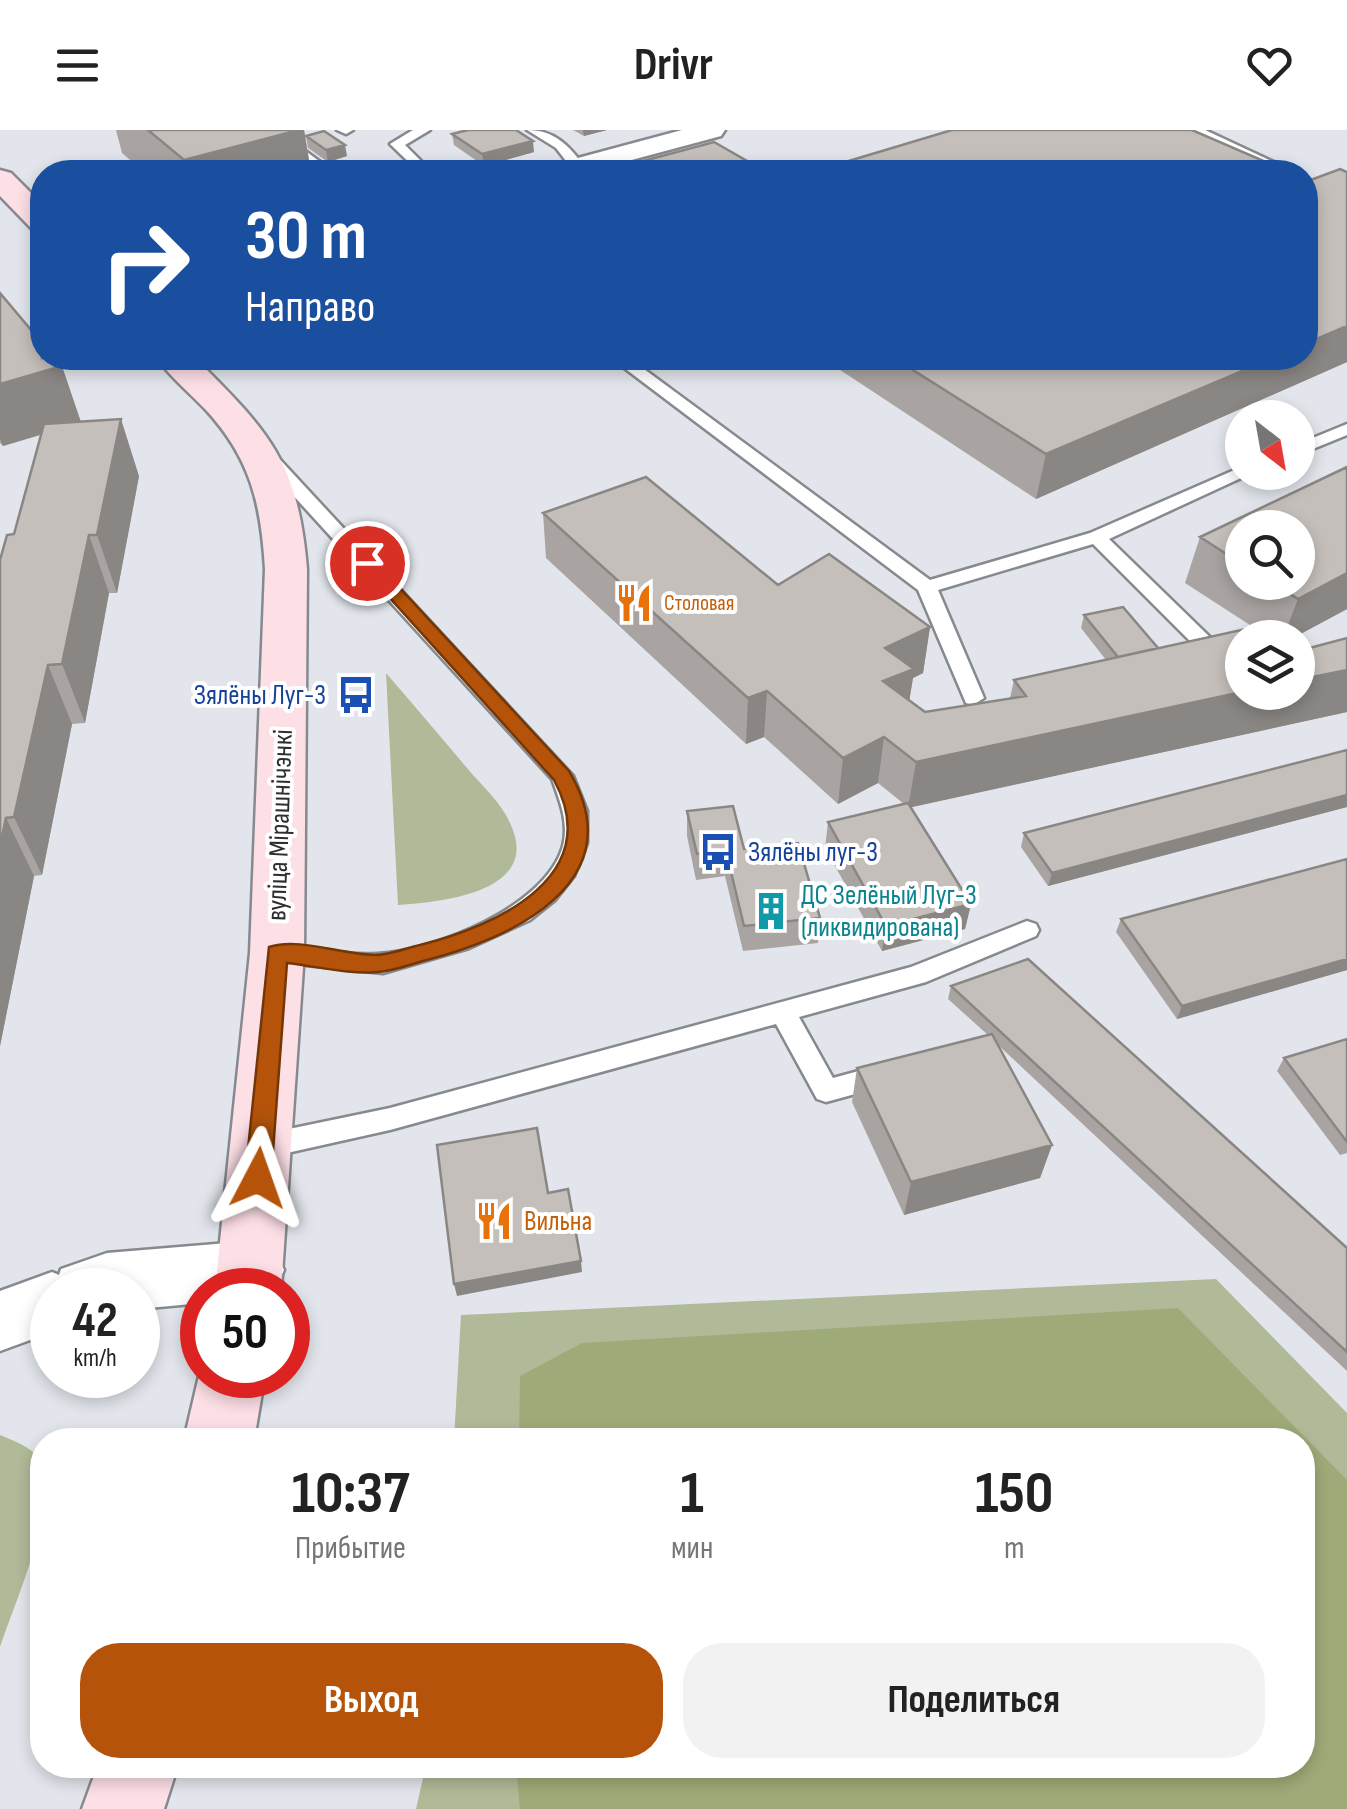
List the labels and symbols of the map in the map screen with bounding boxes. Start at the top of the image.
north arrow [1225,400,1315,490]
pin [325,521,410,606]
restaurant icon: Столовая [613,582,655,624]
place label: Столовая [664,590,734,617]
bus stop icon: Зялёны Луг-3 [335,674,377,716]
place label: Зялёны Луг-3 [194,679,326,712]
street label: вуліца Мірашнічэнкі [260,729,300,921]
bus stop icon: Зялёны луг-3 [697,831,739,873]
place label: Зялёны луг-3 [748,836,878,869]
place label: ДС Зелёный Луг-3 (ликвидирована) [801,879,977,944]
building icon: ДС Зелёный Луг-3 (ликвидирована) [750,890,792,932]
position arrow [206,1126,310,1230]
restaurant icon: Вильна [473,1200,515,1242]
place label: Вильна [524,1205,592,1238]
speed limit sign: 50 [180,1268,310,1398]

